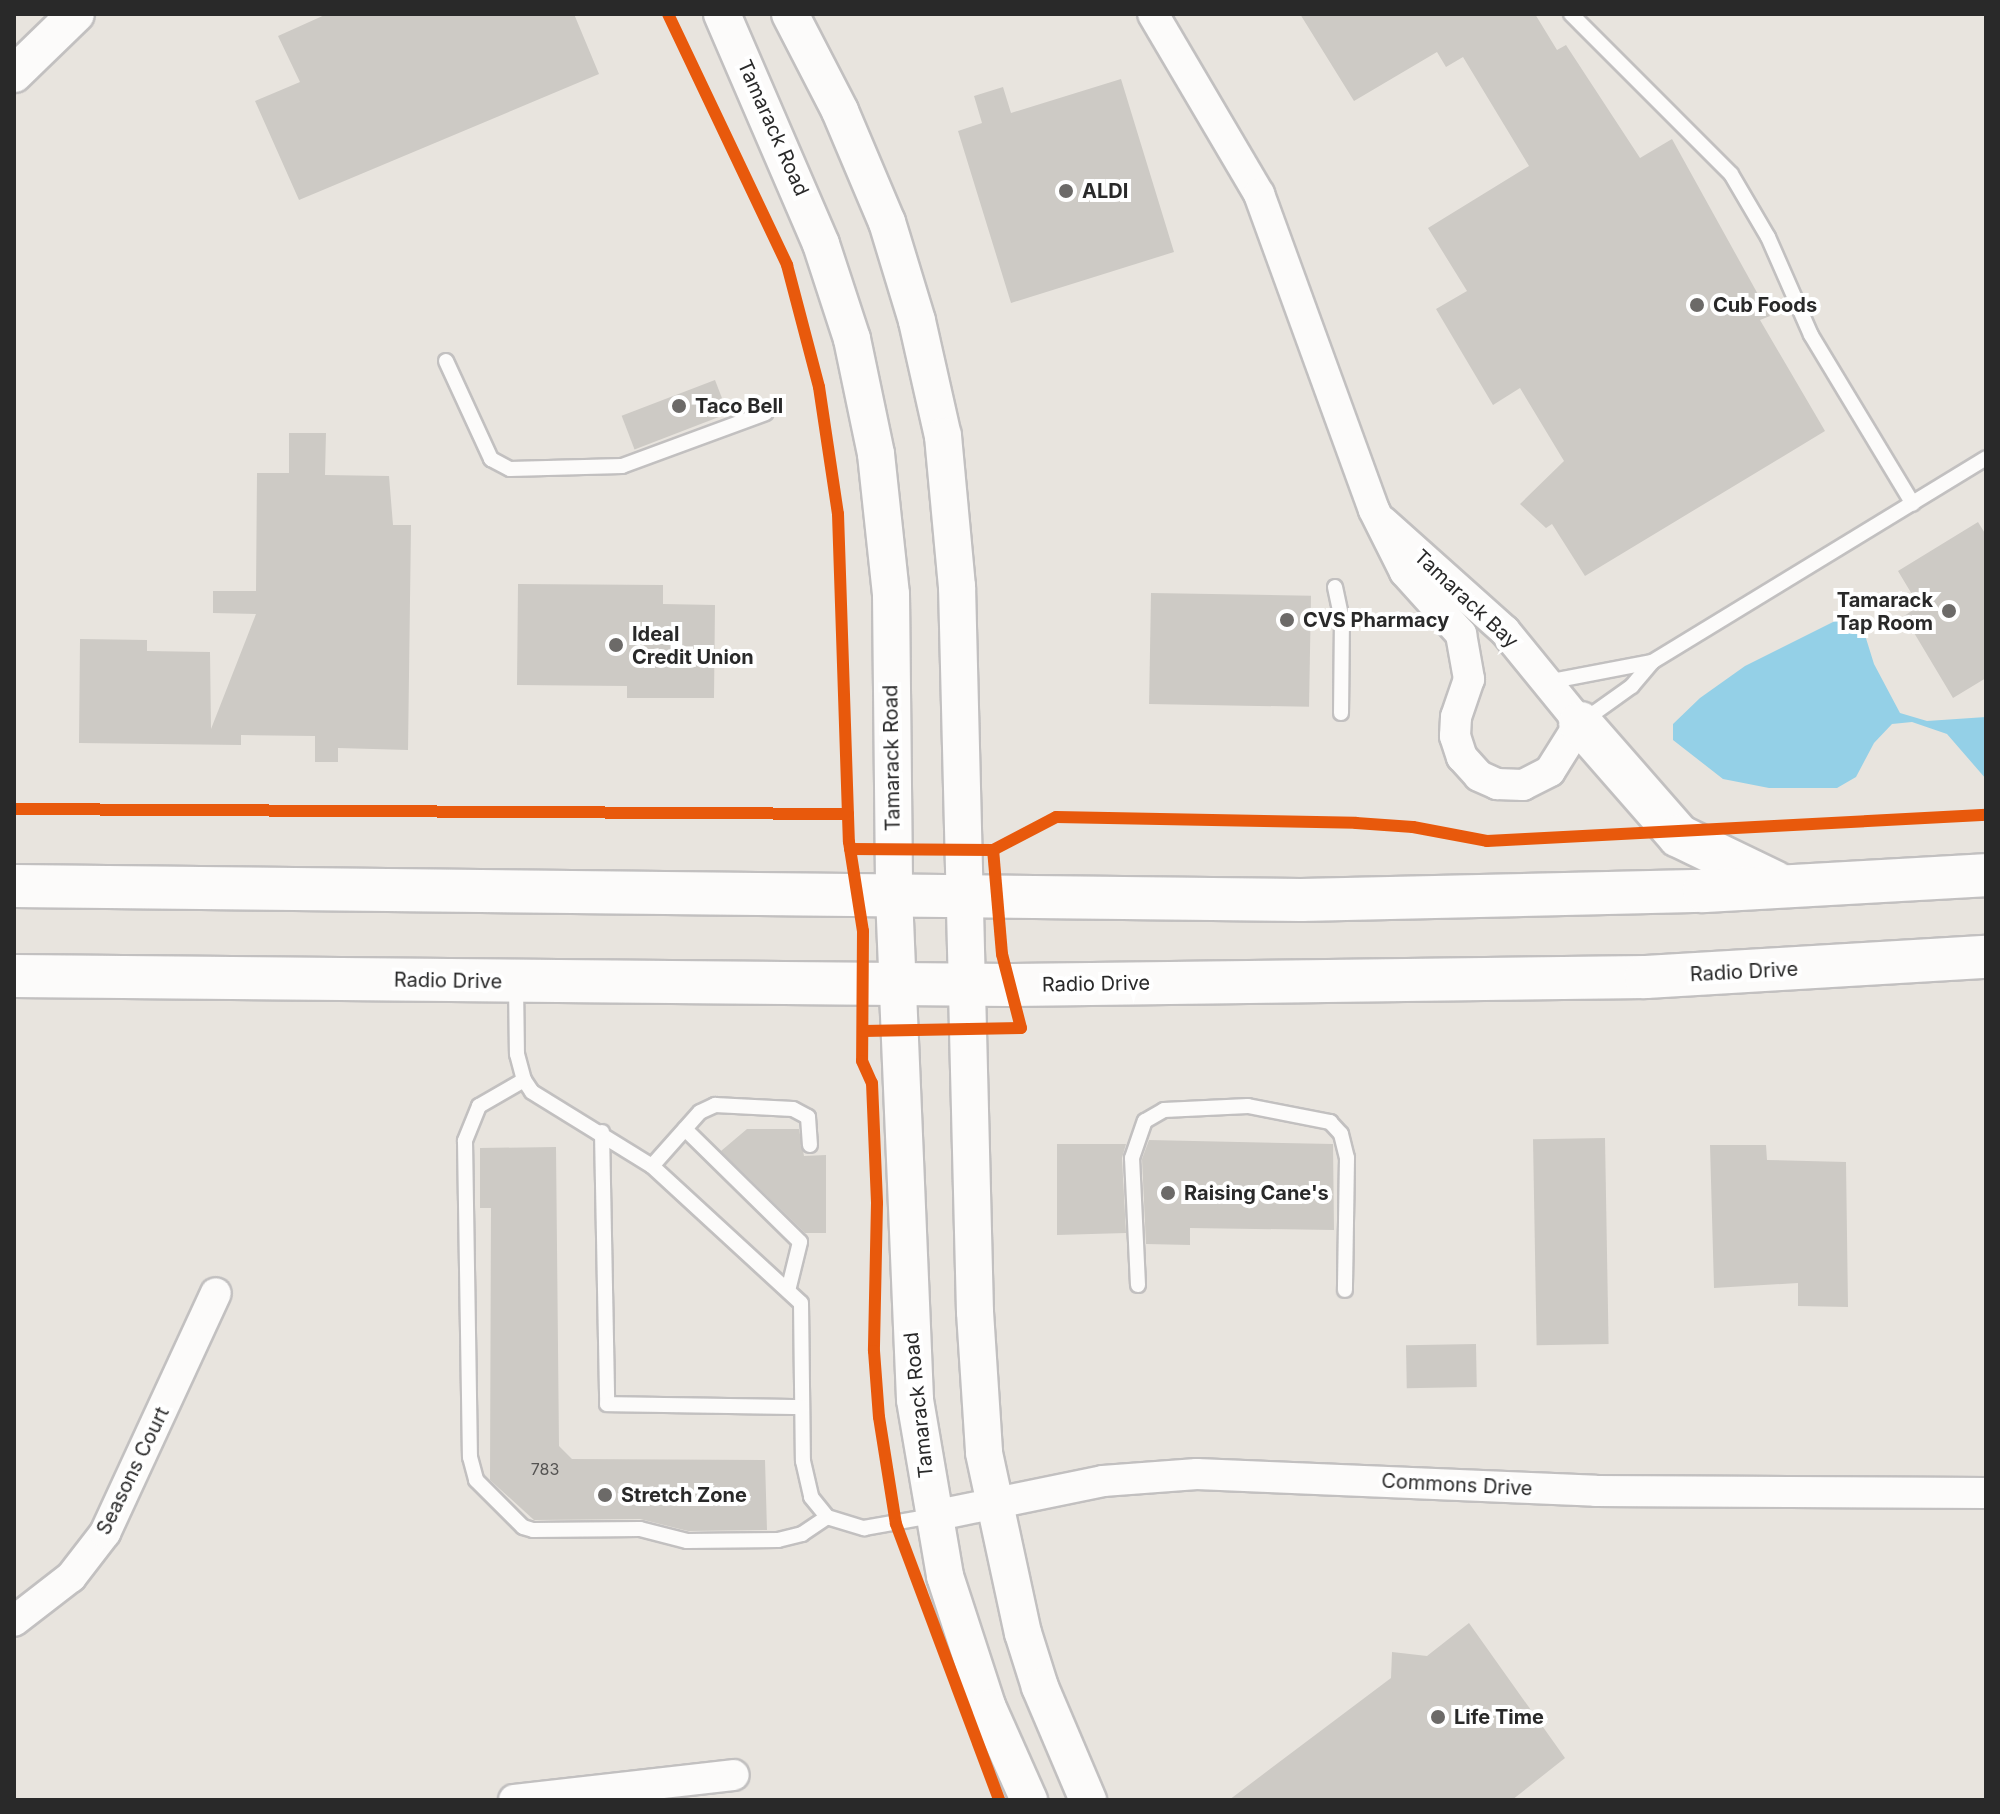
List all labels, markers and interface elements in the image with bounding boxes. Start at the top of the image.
street label: Tamarack Road [732,56,814,200]
place label: ALDI [1082,179,1128,203]
marker: ALDI [1057,182,1075,200]
place label: Cub Foods [1713,293,1817,317]
marker: Cub Foods [1688,296,1706,314]
place label: Taco Bell [695,394,783,418]
marker: Taco Bell [670,397,688,415]
street label: Tamarack Bay [1409,545,1523,653]
place label: Tamarack Tap Room [1836,588,1933,635]
marker: Tamarack Tap Room [1940,602,1958,620]
place label: CVS Pharmacy [1303,608,1449,632]
marker: CVS Pharmacy [1278,611,1296,629]
place label: Ideal Credit Union [632,622,754,669]
marker: Ideal Credit Union [607,636,625,654]
street label: Tamarack Road [879,685,905,831]
street label: Radio Drive [1689,957,1799,987]
street label: Radio Drive [394,968,502,994]
street label: Radio Drive [1042,971,1150,997]
place label: Raising Cane's [1184,1181,1329,1205]
marker: Raising Cane's [1159,1184,1177,1202]
street label: Tamarack Road [899,1331,939,1479]
street label: Seasons Court [92,1403,174,1539]
house number: 783 [531,1459,559,1479]
street label: Commons Drive [1381,1469,1533,1501]
place label: Stretch Zone [621,1483,747,1507]
marker: Stretch Zone [596,1486,614,1504]
place label: Life Time [1454,1705,1544,1729]
marker: Life Time [1429,1708,1447,1726]

